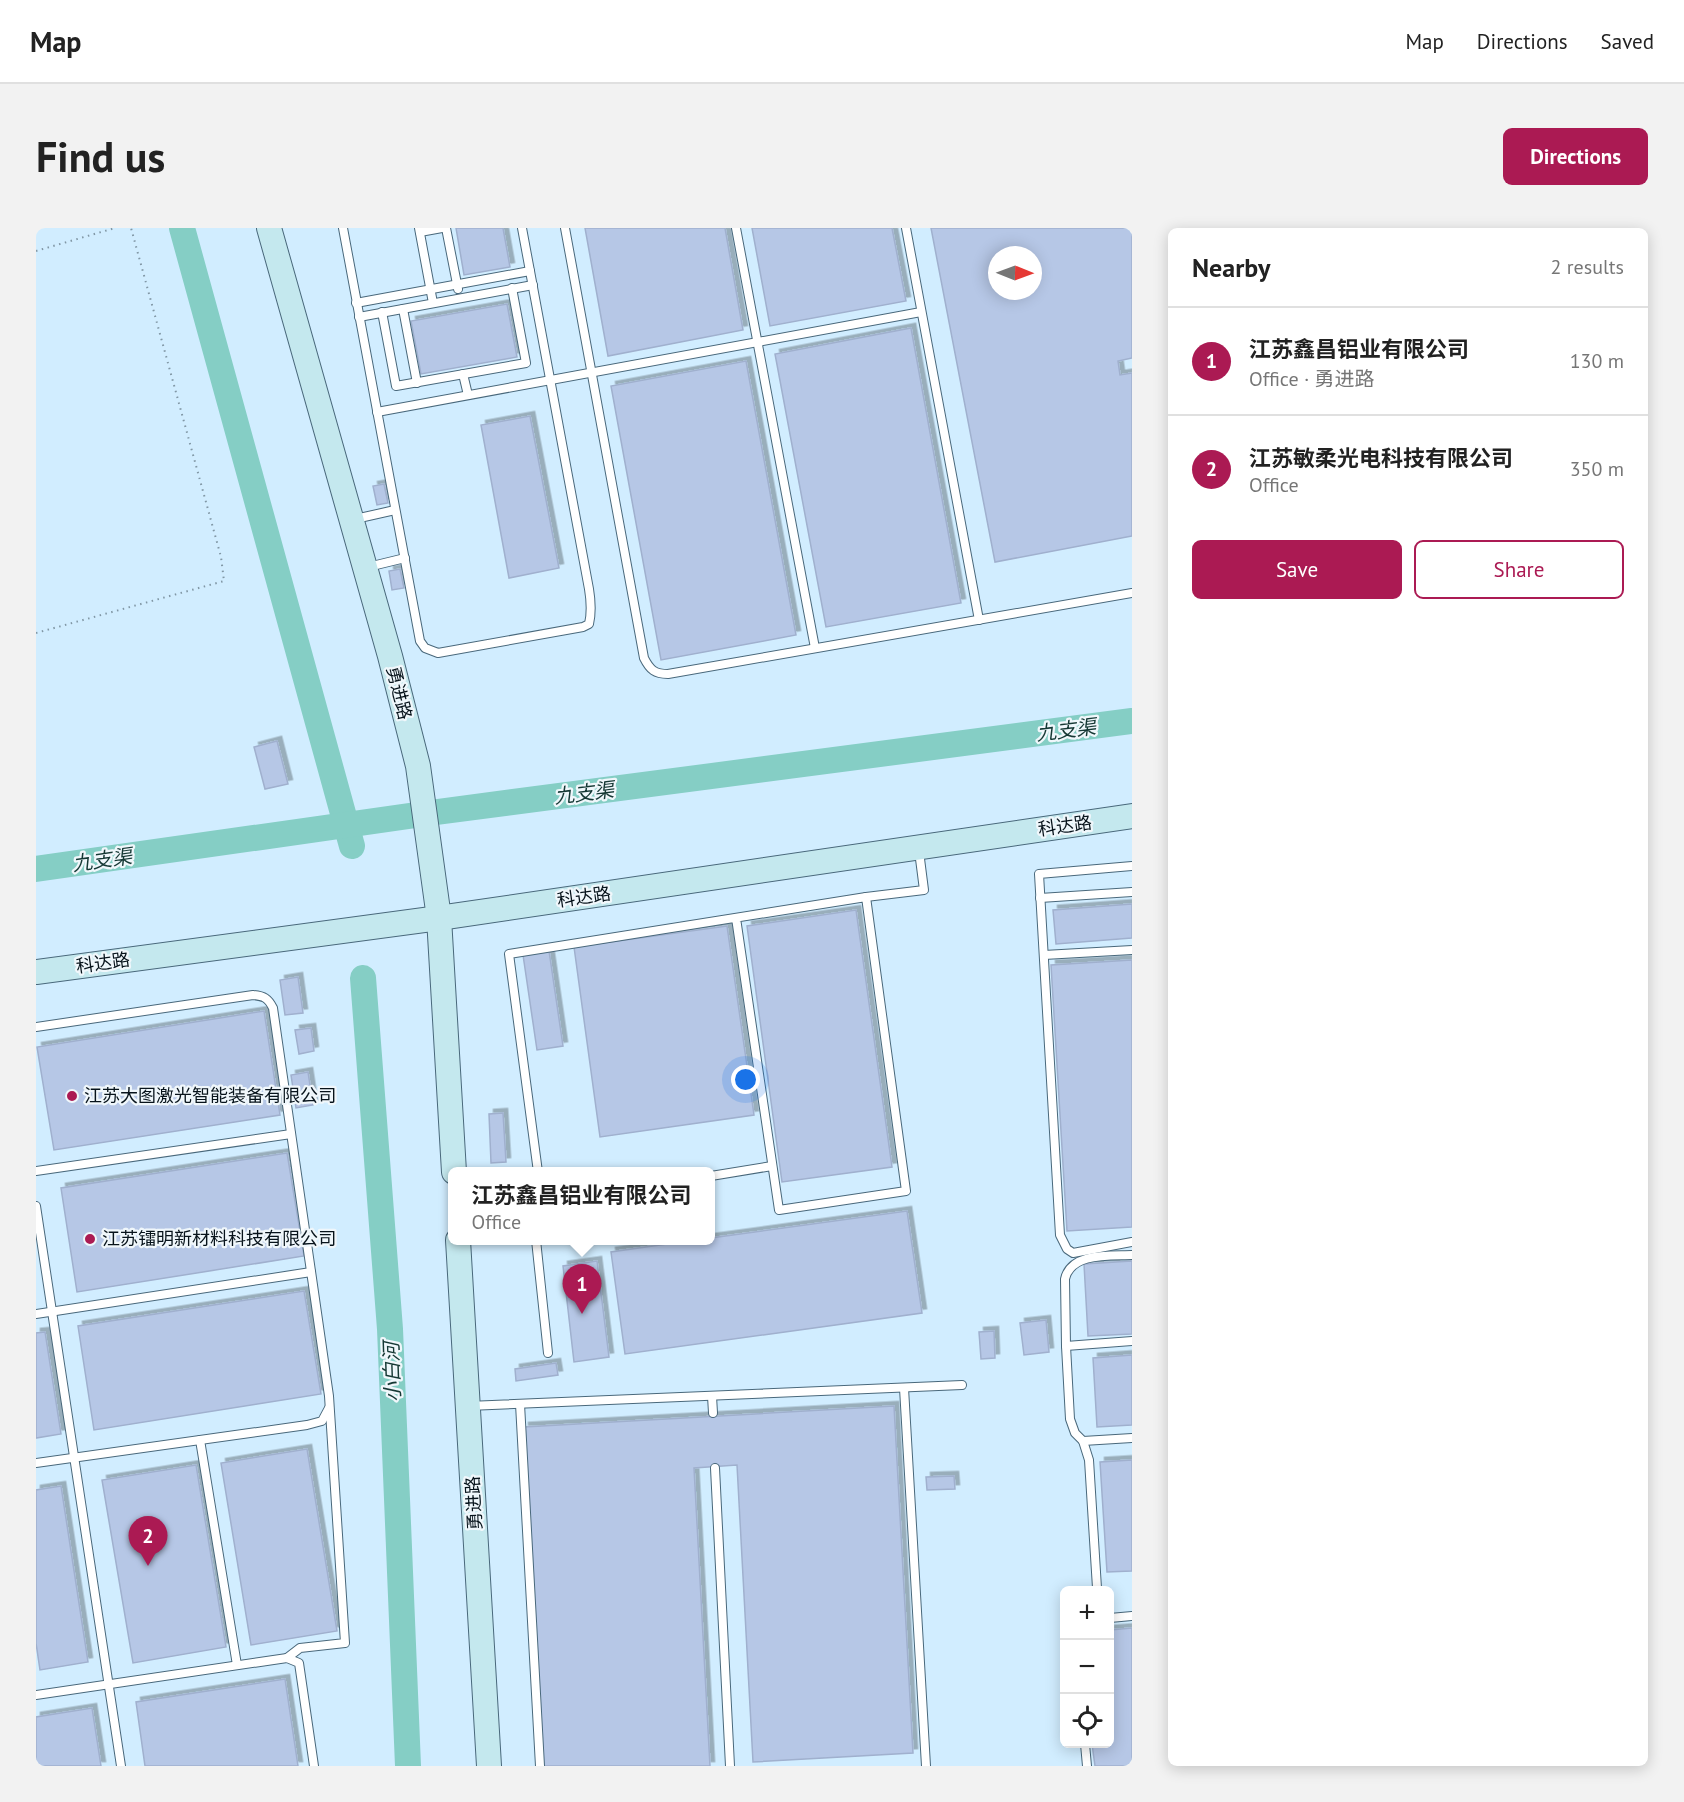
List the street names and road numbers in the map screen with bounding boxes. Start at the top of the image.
street label: 勇进路 [382,664,417,722]
street label: 科达路 [1037,810,1093,841]
street label: 科达路 [556,881,612,912]
street label: 科达路 [75,947,131,978]
street label: 勇进路 [461,1475,486,1531]

